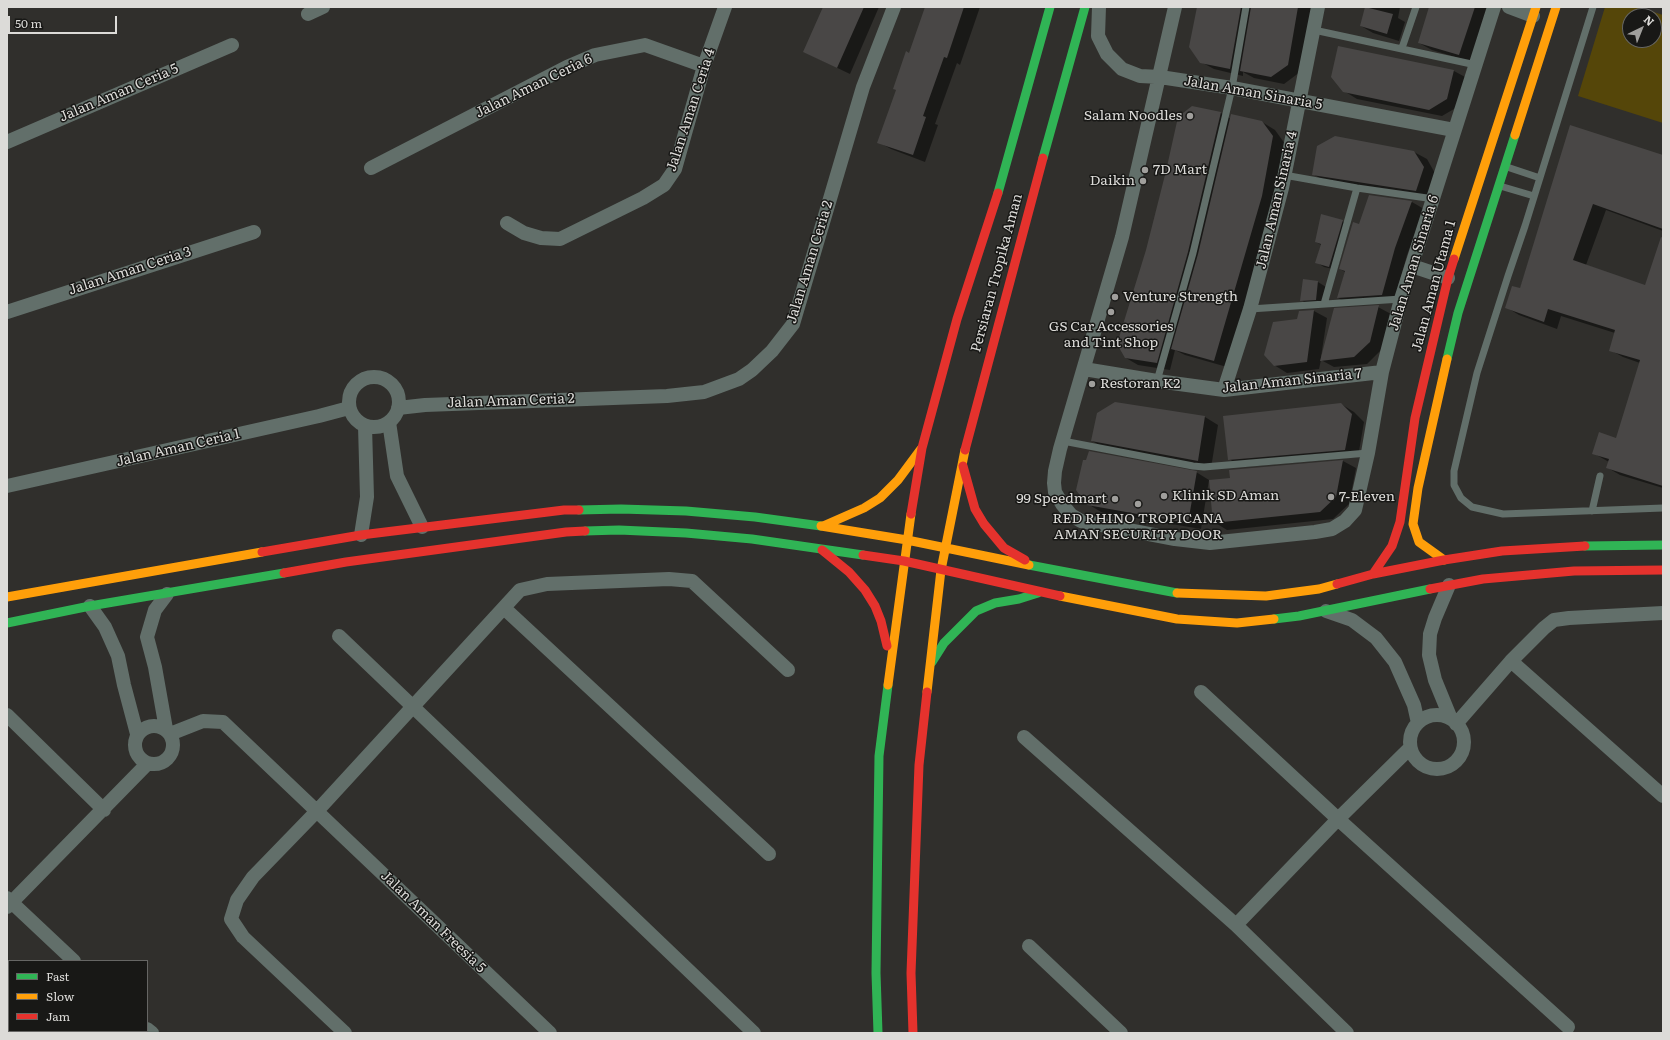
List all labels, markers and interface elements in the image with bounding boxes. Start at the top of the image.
scale bar [10,8,119,34]
north arrow [1622,8,1662,48]
text: N [1641,11,1658,29]
text: 50 m [15,14,42,32]
street label: Jalan Aman Ceria 4 [663,46,719,174]
street label: Jalan Aman Ceria 6 [473,50,595,122]
street label: Jalan Aman Ceria 5 [57,60,181,126]
street label: Jalan Aman Sinaria 5 [1182,73,1324,113]
place label: Salam Noodles [1084,108,1182,124]
marker: Salam Noodles [1185,111,1195,121]
street label: Jalan Aman Sinaria 4 [1253,129,1301,271]
place label: 7D Mart [1153,162,1207,178]
marker: 7D Mart [1140,165,1150,175]
place label: Daikin [1090,173,1135,189]
marker: Daikin [1138,176,1148,186]
street label: Persiaran Tropika Aman [968,192,1026,354]
street label: Jalan Aman Sinaria 6 [1385,193,1443,333]
street label: Jalan Aman Ceria 2 [783,199,837,325]
street label: Jalan Aman Utama 1 [1408,218,1460,354]
street label: Jalan Aman Ceria 3 [66,243,194,299]
place label: Venture Strength [1123,289,1238,305]
marker: Venture Strength [1110,292,1120,302]
marker: GS Car Accessories and Tint Shop [1106,307,1116,317]
place label: GS Car Accessories and Tint Shop [1049,319,1173,352]
street label: Jalan Aman Sinaria 7 [1221,365,1363,397]
place label: Restoran K2 [1100,376,1180,392]
marker: Restoran K2 [1087,379,1097,389]
street label: Jalan Aman Ceria 2 [447,390,575,412]
street label: Jalan Aman Ceria 1 [115,426,241,470]
place label: Klinik SD Aman [1172,488,1279,504]
place label: 7-Eleven [1339,489,1395,505]
place label: 99 Speedmart [1016,491,1107,507]
marker: Klinik SD Aman [1159,491,1169,501]
marker: 7-Eleven [1326,492,1336,502]
marker: 99 Speedmart [1110,494,1120,504]
marker: RED RHINO TROPICANA AMAN SECURITY DOOR [1133,499,1143,509]
place label: RED RHINO TROPICANA AMAN SECURITY DOOR [1052,511,1224,544]
street label: Jalan Aman Freesia 5 [377,867,489,977]
legend [8,960,148,1032]
text: Fast [46,967,69,985]
text: Slow [46,987,74,1005]
text: Jam [46,1007,70,1025]

